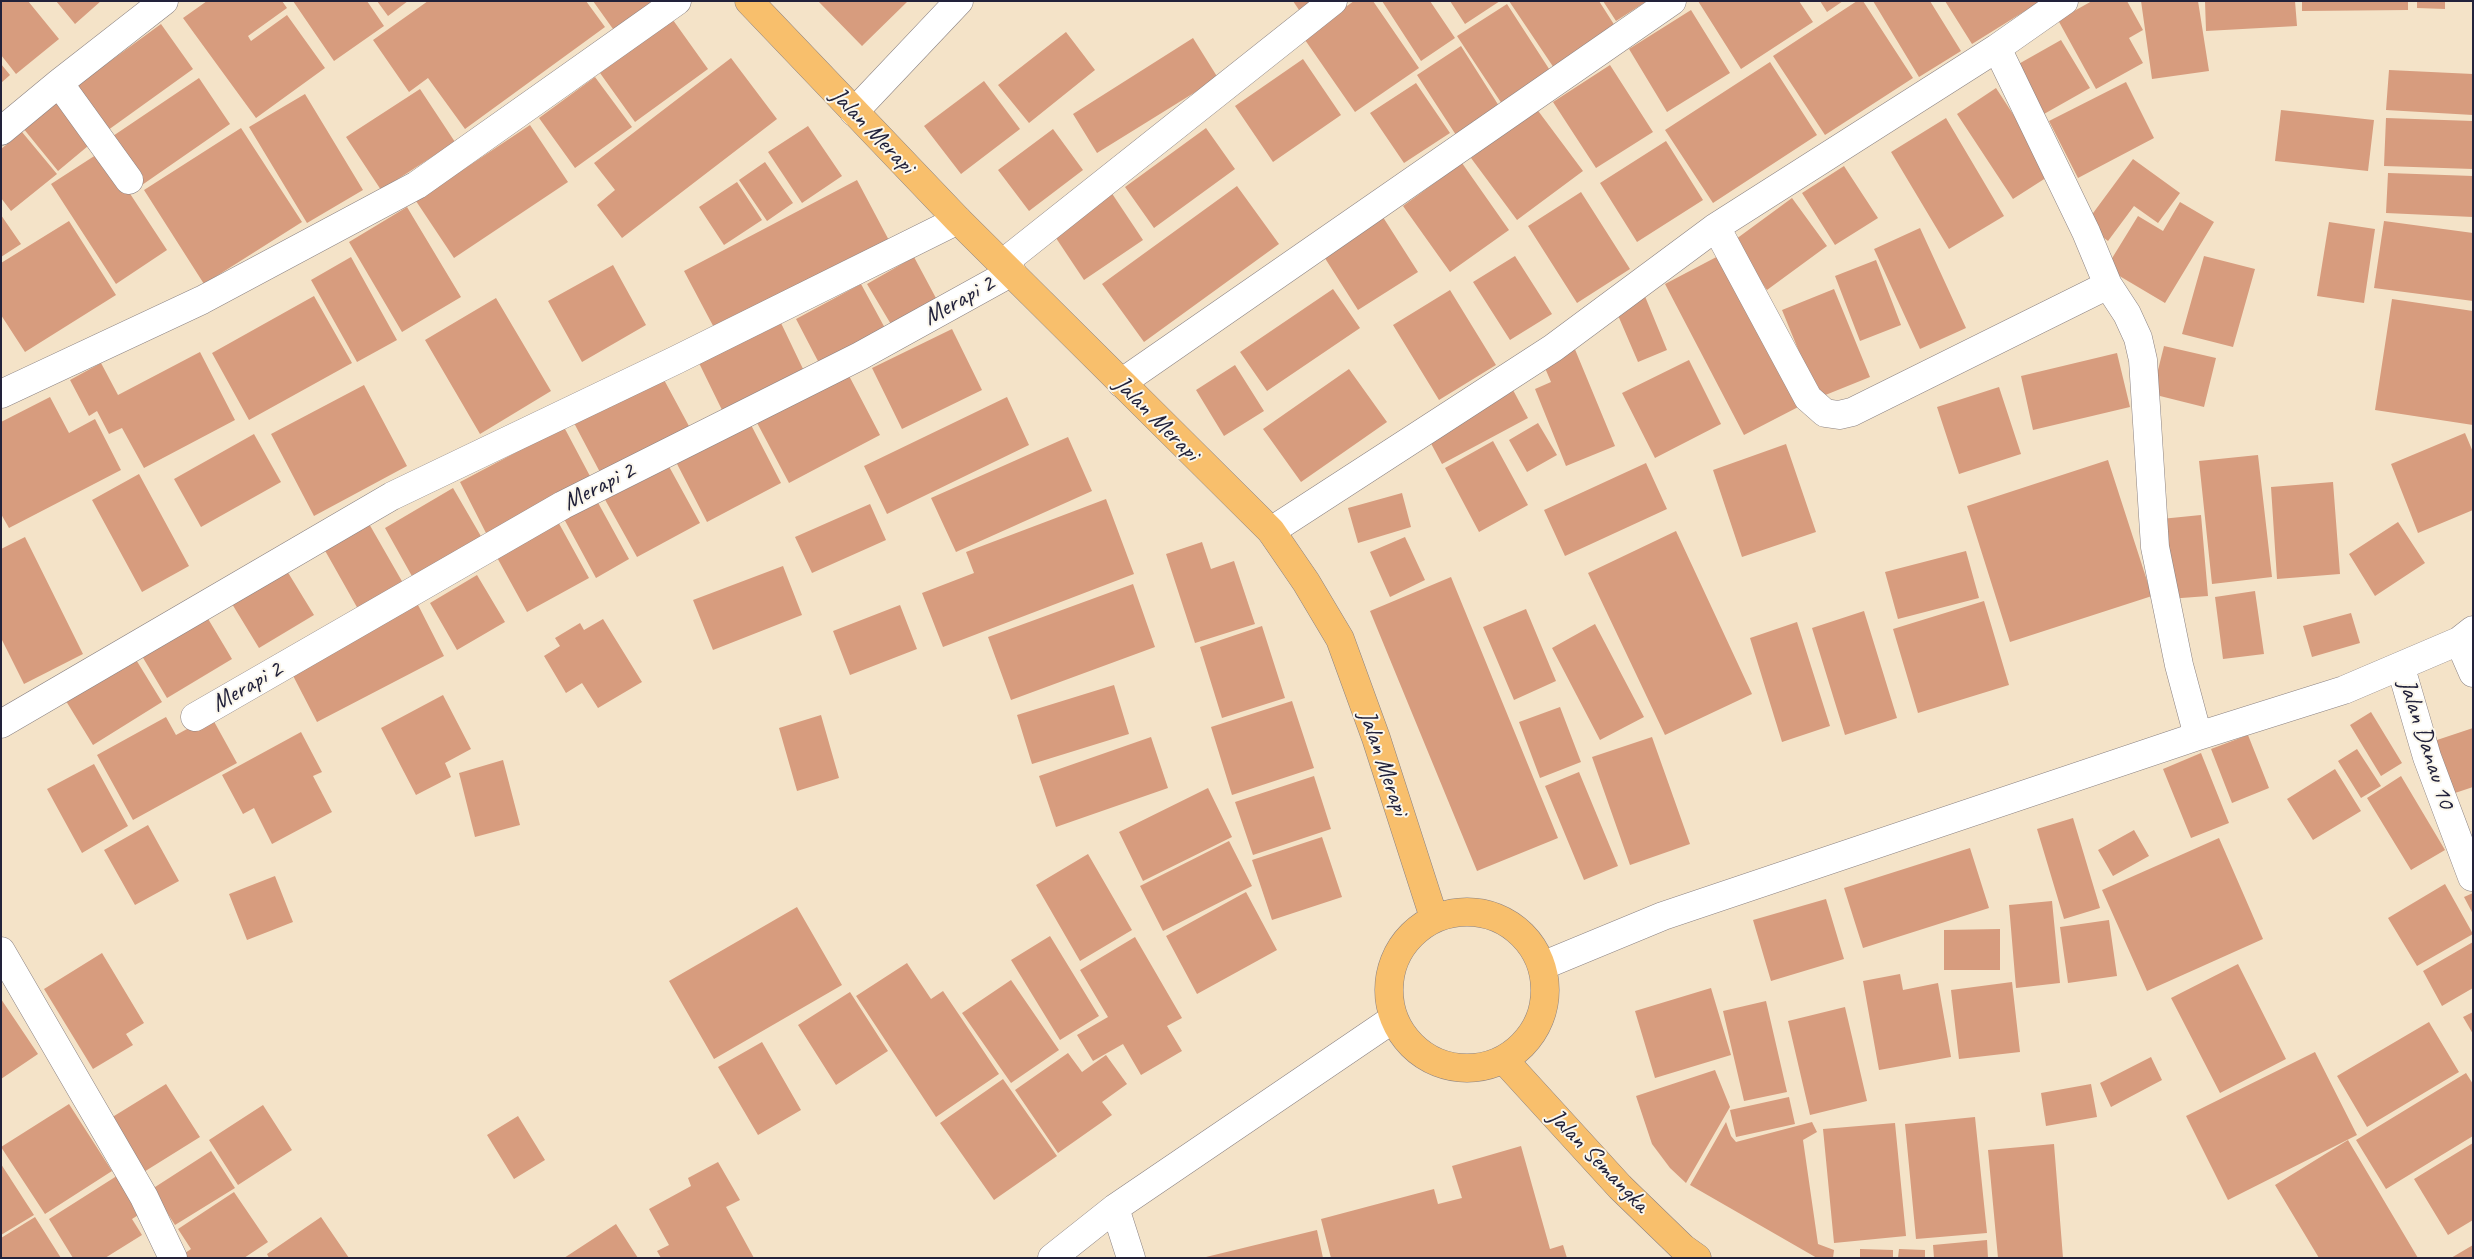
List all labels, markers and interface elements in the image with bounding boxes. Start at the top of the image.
street label: Jalan Merapi [823,81,921,181]
street label: Merapi 2 [918,269,1000,333]
street label: Jalan Merapi [1107,370,1205,468]
street label: Merapi 2 [558,456,640,518]
street label: Merapi 2 [206,655,288,719]
street label: Jalan Danau 10 [2391,675,2461,813]
street label: Jalan Merapi [1351,707,1415,819]
street label: Jalan Semangka [1541,1103,1655,1219]

